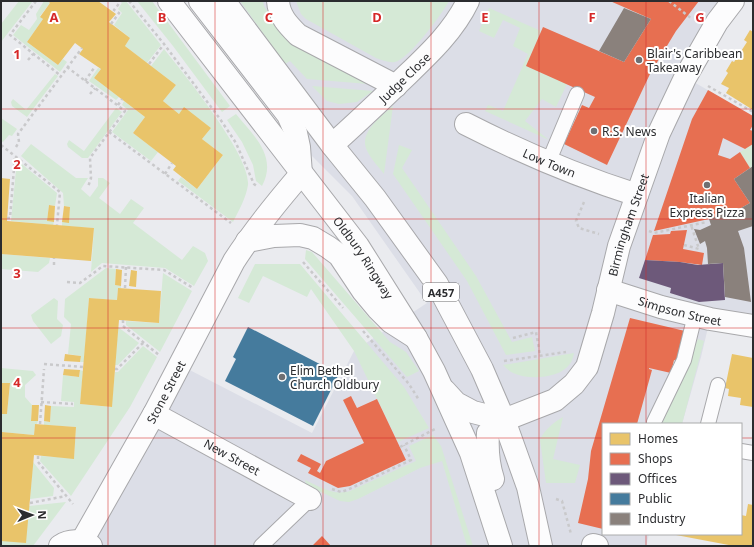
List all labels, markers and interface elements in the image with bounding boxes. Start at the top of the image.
text: A [50,8,59,26]
text: B [158,8,166,26]
text: C [265,8,273,26]
text: D [372,8,382,26]
text: E [481,8,489,26]
text: F [588,8,596,26]
text: G [695,8,705,26]
text: 1 [13,45,21,63]
place label: Blair's Caribbean Takeaway [647,45,742,76]
street label: Judge Close [374,48,434,107]
marker: Blair's Caribbean Takeaway [634,55,644,65]
place label: R.S. News [602,123,657,140]
marker: R.S. News [589,126,599,136]
street label: Low Town [520,144,578,181]
text: 2 [13,155,21,173]
street label: Birmingham Street [604,171,653,278]
marker: Italian Express Pizza [702,180,712,190]
place label: Italian Express Pizza [670,190,744,221]
street label: Oldbury Ringway [329,213,398,303]
text: 3 [13,264,21,282]
road number: A457 [423,283,459,301]
street label: Simpson Street [636,292,723,329]
street label: Stone Street [142,357,189,426]
place label: Elim Bethel Church Oldbury [290,362,380,393]
marker: Elim Bethel Church Oldbury [277,372,287,382]
text: 4 [13,373,21,391]
legend [602,423,742,535]
text: Homes [638,430,678,447]
street label: New Street [201,434,264,479]
text: Shops [638,450,673,467]
text: Offices [638,470,677,487]
text: Public [638,490,672,507]
north arrow [12,495,52,535]
text: N [35,510,50,519]
text: Industry [638,510,686,527]

